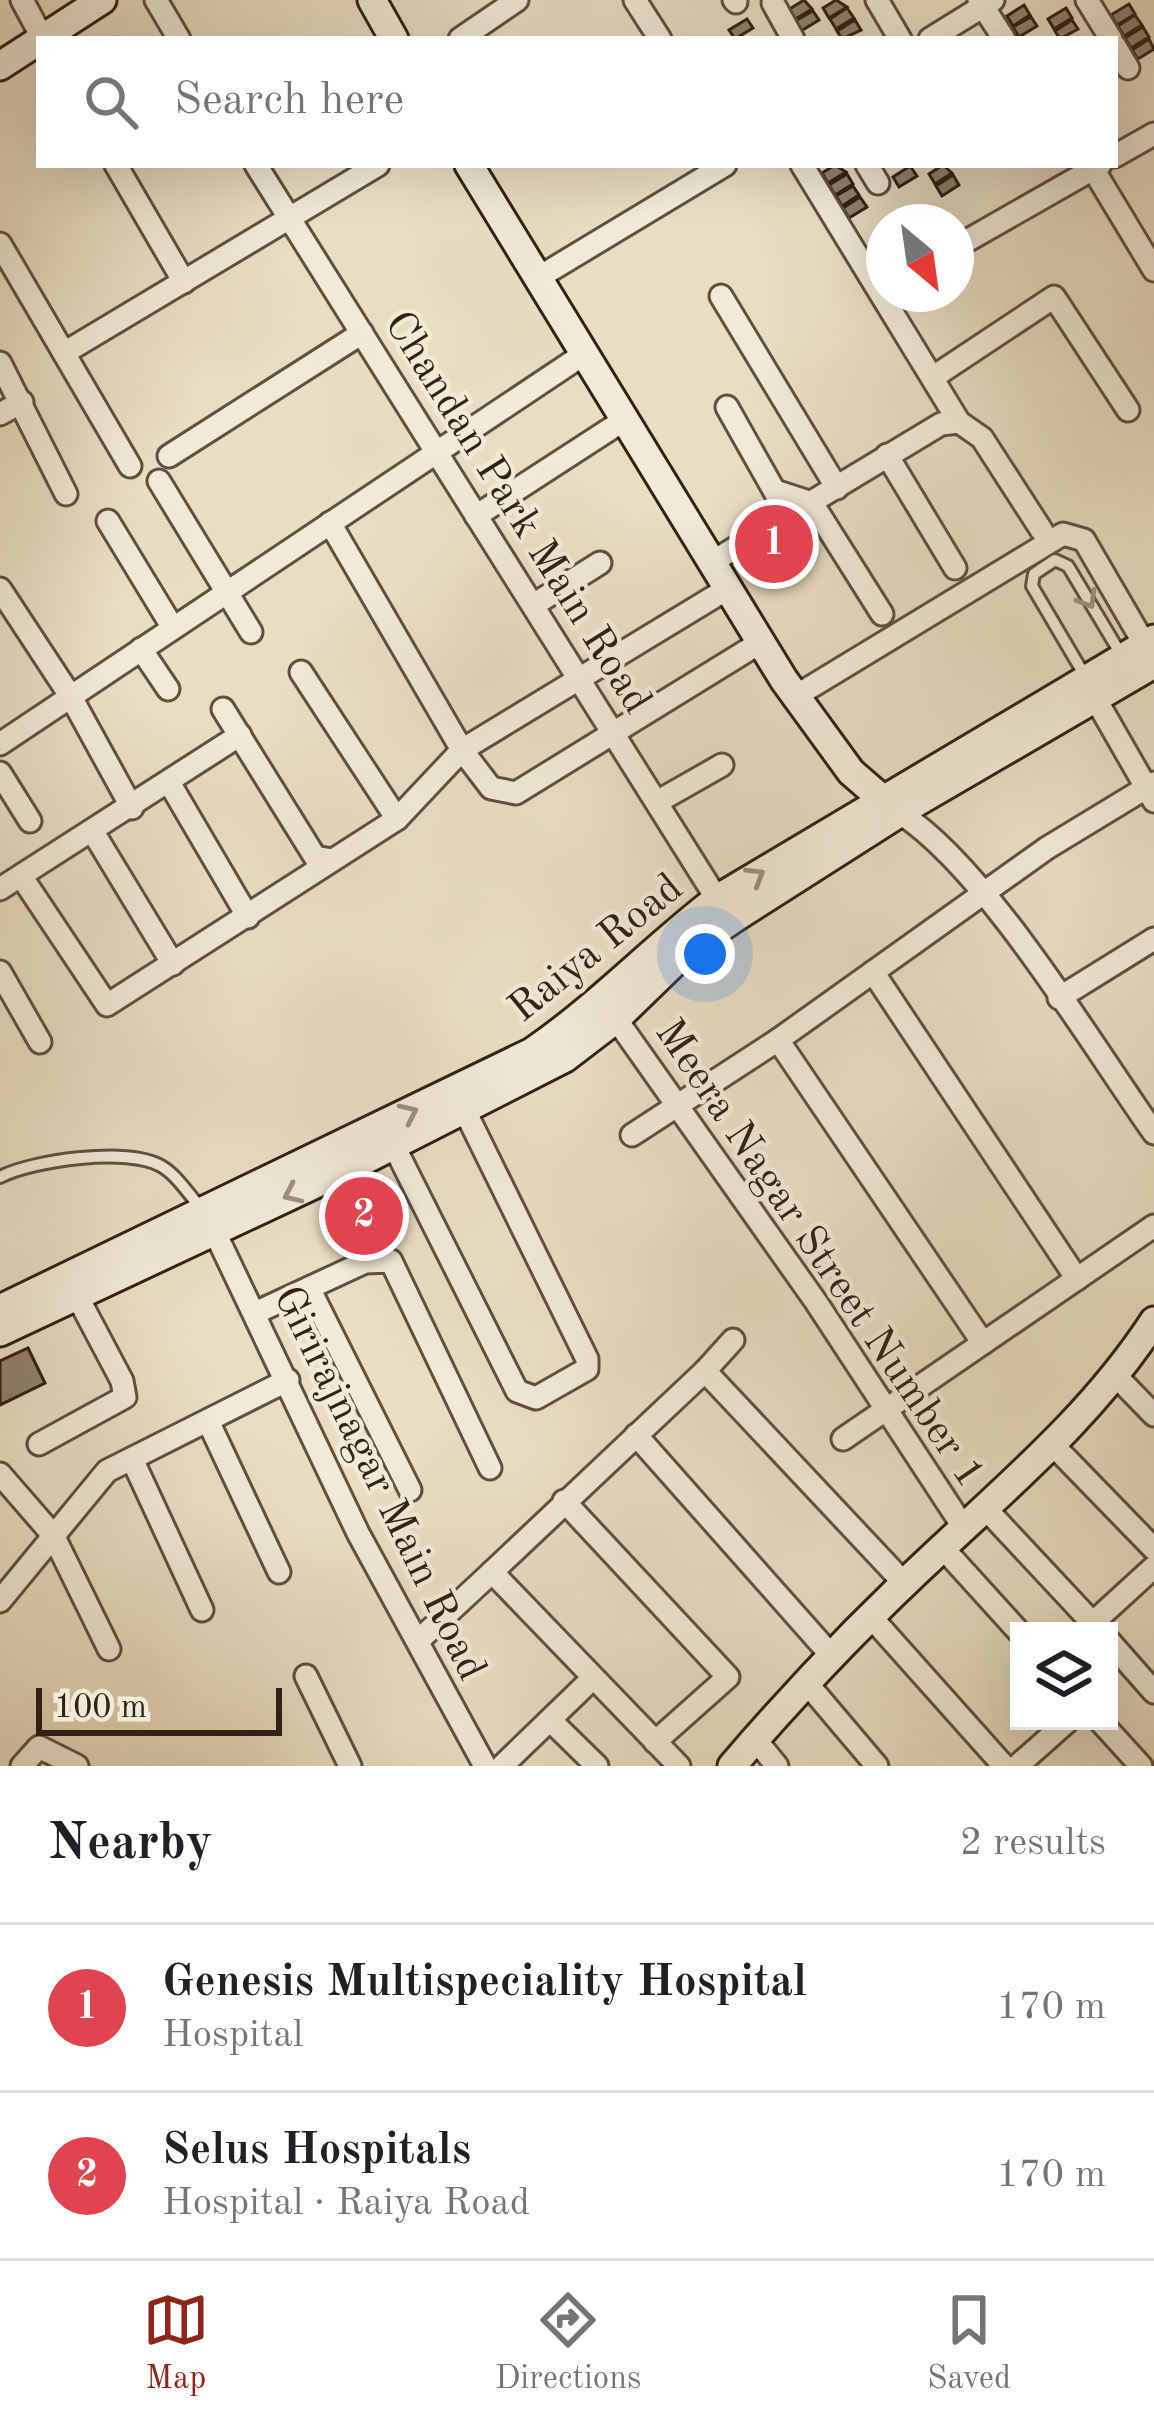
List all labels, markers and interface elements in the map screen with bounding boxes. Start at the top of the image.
search box [36,36,1118,168]
icon: search [78,69,144,135]
text: Search here [174,79,404,124]
north arrow [866,204,974,312]
street label: Chandan Park Main Road [376,305,658,721]
pin: 1 [735,499,813,589]
one-way arrow [1074,587,1097,609]
street label: Raiya Road [502,867,691,1031]
one-way arrow [743,868,765,890]
your location [675,924,735,984]
street label: Meera Nagar Street Number 1 [646,1013,991,1496]
one-way arrow [397,1104,418,1127]
pin: 2 [325,1171,403,1261]
one-way arrow [283,1180,304,1204]
street label: Girirajnagar Main Road [265,1280,492,1687]
map controls [1010,1622,1118,1730]
button: layers [1010,1622,1118,1730]
scale bar [36,1682,282,1735]
text: 100 m [54,1692,147,1725]
text: Nearby [48,1819,213,1870]
text: 2 results [960,1824,1106,1863]
text: Genesis Multispeciality Hospital [162,1961,807,2006]
text: 1 [76,1988,98,2027]
text: 170 m [996,1988,1106,2027]
text: Hospital [162,2016,303,2055]
text: Selus Hospitals [162,2129,471,2174]
text: 2 [76,2156,98,2195]
text: 170 m [996,2156,1106,2195]
text: Hospital · Raiya Road [162,2184,530,2223]
tab: Map [143,2287,209,2400]
tab: Directions [495,2287,641,2400]
tab: Saved [927,2287,1011,2400]

